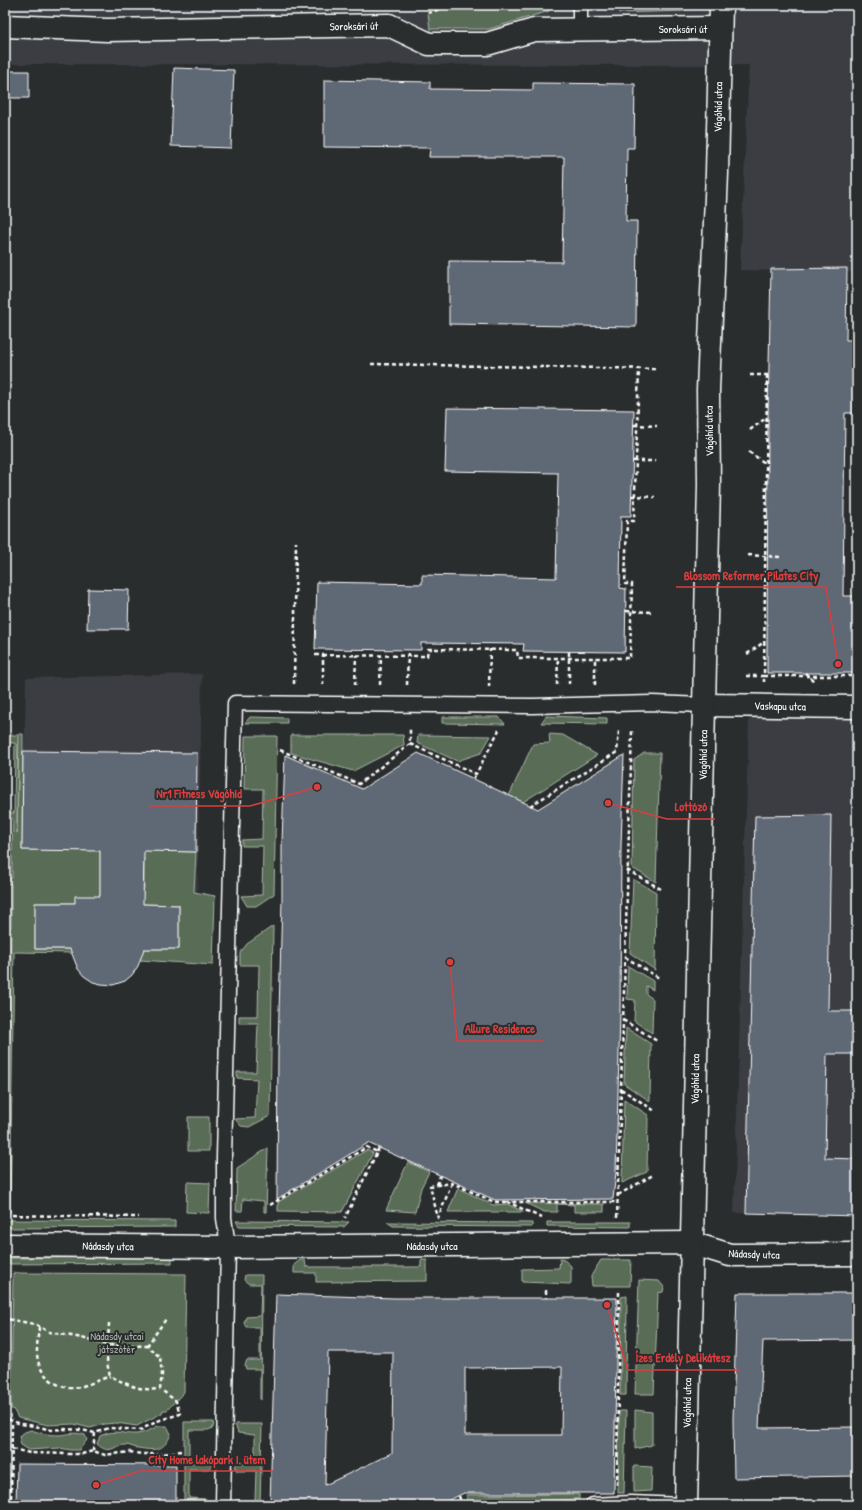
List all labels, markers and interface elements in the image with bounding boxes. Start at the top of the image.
street label: Soroksári út [330,19,379,33]
street label: Soroksári út [659,22,708,36]
street label: Vágóhíd utca [711,81,725,132]
street label: Vágóhíd utca [702,405,716,456]
callout: Blossom Reformer Pilates City [676,563,826,587]
text: Blossom Reformer Pilates City [684,567,818,585]
street label: Vaskapu utca [754,699,807,713]
street label: Vágóhíd utca [696,729,710,780]
callout: Nr1 Fitness Vágóhíd [149,782,250,806]
text: Nr1 Fitness Vágóhíd [156,785,242,803]
callout: Lottózó [667,795,715,819]
text: Lottózó [675,798,707,815]
callout: Allure Residence [457,1017,543,1041]
text: Allure Residence [465,1020,535,1037]
street label: Vágóhíd utca [688,1053,702,1104]
street label: Nádasdy utca [82,1239,134,1253]
street label: Nádasdy utca [406,1239,458,1253]
street label: Nádasdy utca [728,1246,781,1262]
park label: Nádasdy utcai játszótér [90,1329,144,1356]
callout: Ízes Erdély Delikátesz [628,1346,739,1370]
text: Ízes Erdély Delikátesz [635,1349,731,1367]
street label: Vágóhíd utca [680,1377,694,1428]
callout: City Home lakópark I. ütem [140,1447,273,1471]
text: City Home lakópark I. ütem [148,1451,266,1469]

